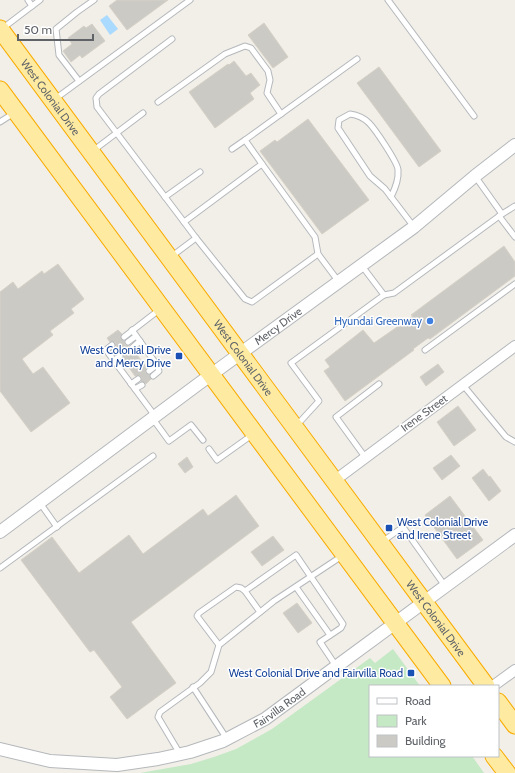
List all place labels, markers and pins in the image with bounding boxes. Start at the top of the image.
place label: Hyundai Greenway [334,314,422,328]
marker: Hyundai Greenway [425,316,435,326]
place label: West Colonial Drive and Mercy Drive [80,343,171,370]
marker: West Colonial Drive and Mercy Drive [174,351,184,361]
place label: West Colonial Drive and Irene Street [397,515,488,542]
marker: West Colonial Drive and Irene Street [384,523,394,533]
place label: West Colonial Drive and Fairvilla Road [229,666,403,680]
marker: West Colonial Drive and Fairvilla Road [406,668,416,678]

